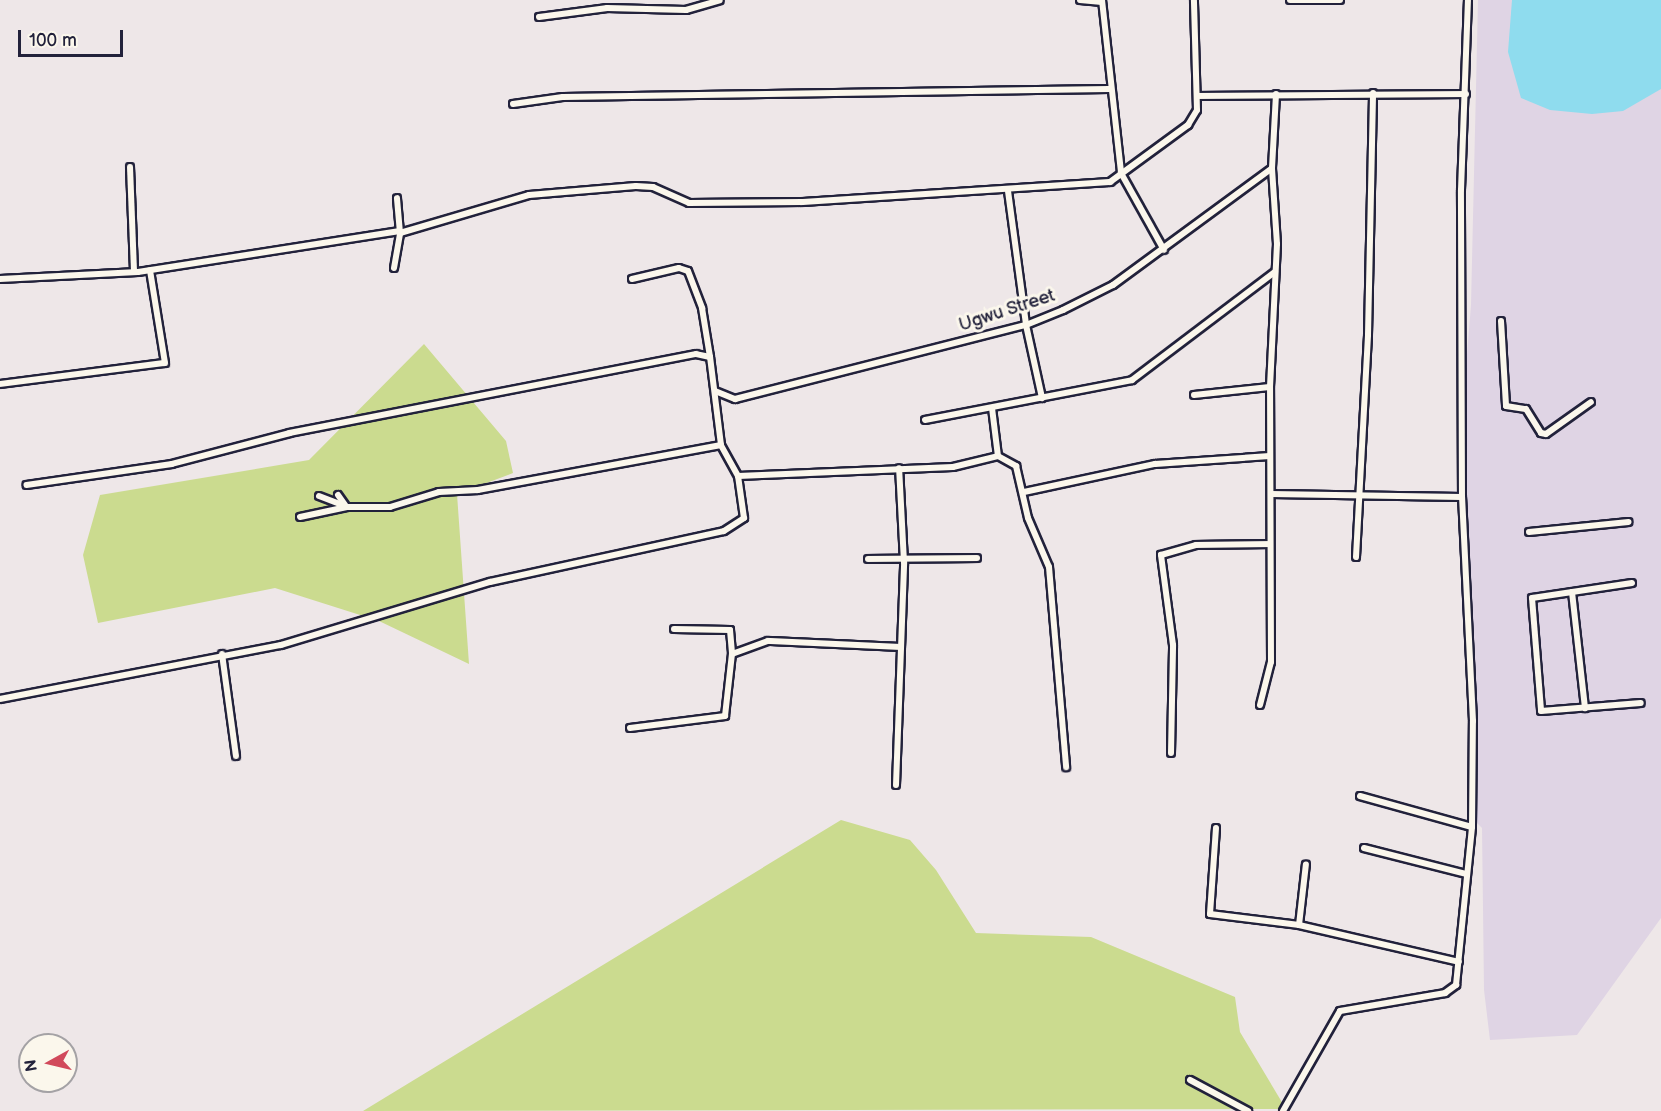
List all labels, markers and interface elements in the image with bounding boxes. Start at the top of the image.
scale bar [21,18,126,56]
text: 100 m [29,30,77,51]
street label: Ugwu Street [956,285,1058,337]
north arrow [18,1033,78,1093]
text: N [21,1058,42,1073]

